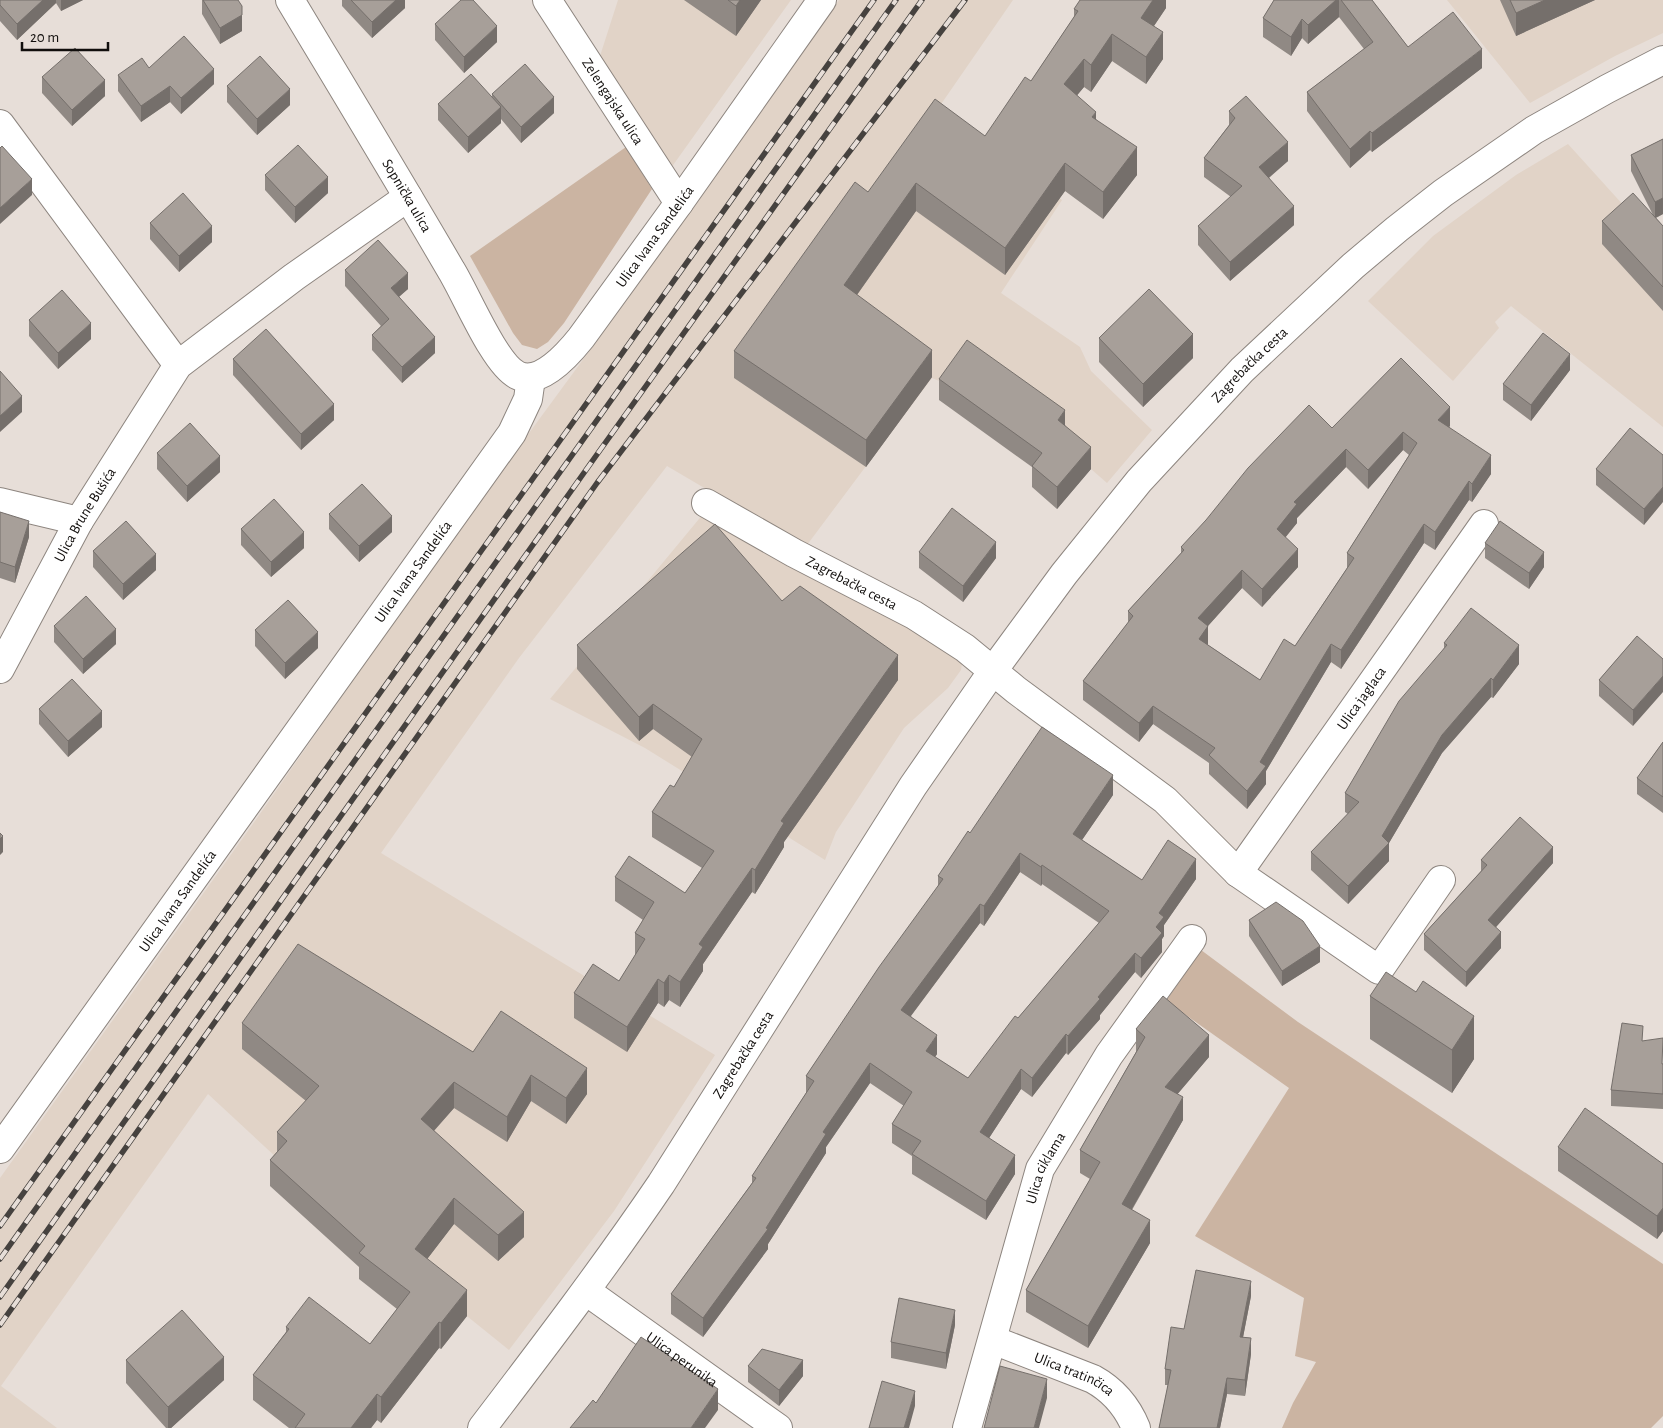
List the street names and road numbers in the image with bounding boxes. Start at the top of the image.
street label: Zelengajska ulica [579,56,646,148]
street label: Sopnička ulica [379,157,434,235]
street label: Ulica Ivana Sandelića [613,183,697,290]
street label: Zagrebačka cesta [1209,324,1291,406]
street label: Ulica Brune Bušića [52,465,119,565]
street label: Ulica Ivana Sandelića [372,518,455,625]
street label: Zagrebačka cesta [803,553,899,613]
street label: Ulica jaglaca [1334,664,1389,733]
street label: Ulica Ivana Sandelića [136,847,219,955]
street label: Zagrebačka cesta [710,1008,777,1101]
street label: Ulica ciklama [1024,1130,1068,1206]
street label: Ulica perunika [643,1330,720,1390]
street label: Ulica tratinčica [1032,1350,1117,1399]

